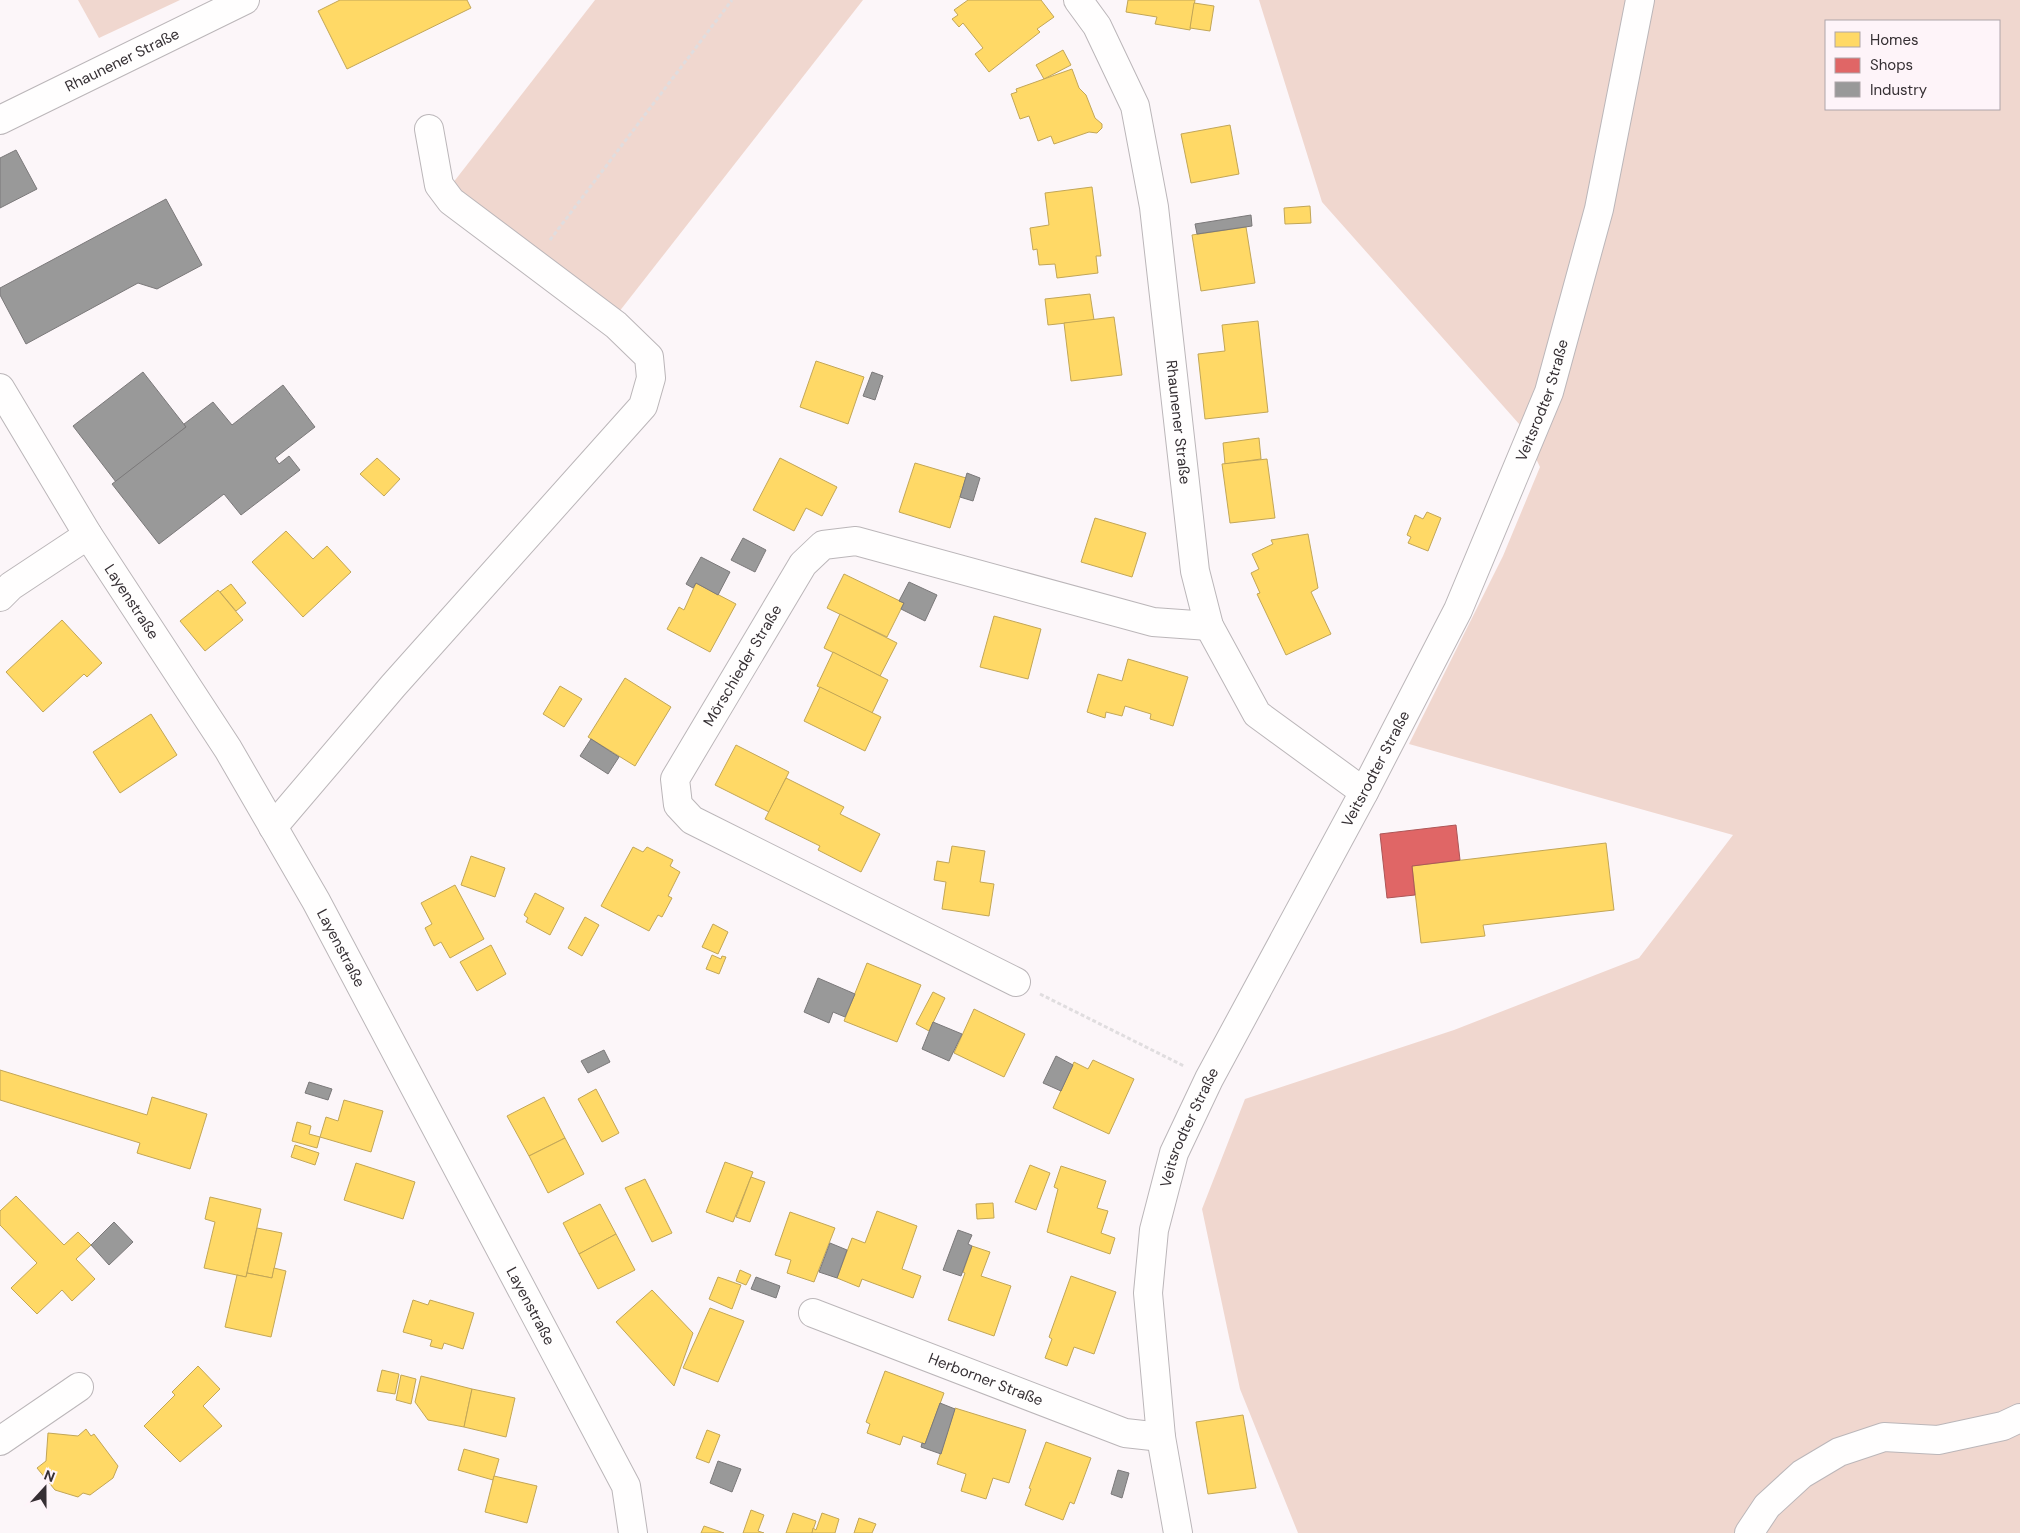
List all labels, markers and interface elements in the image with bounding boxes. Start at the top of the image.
legend [1825,20,2000,110]
street label: Rhaunener Straße [62,24,183,97]
text: Homes [1870,30,1919,50]
text: Shops [1870,55,1913,75]
text: Industry [1870,80,1928,100]
street label: Veitsrodter Straße [1511,337,1573,464]
street label: Rhaunener Straße [1161,359,1195,485]
street label: Layenstraße [100,560,163,643]
street label: Mörschieder Straße [699,601,786,730]
street label: Veitsrodter Straße [1337,707,1414,830]
street label: Layenstraße [312,906,370,991]
street label: Veitsrodter Straße [1155,1064,1223,1190]
street label: Layenstraße [502,1263,560,1349]
street label: Herborner Straße [925,1348,1046,1411]
north arrow [20,1463,70,1513]
text: N [42,1466,58,1486]

